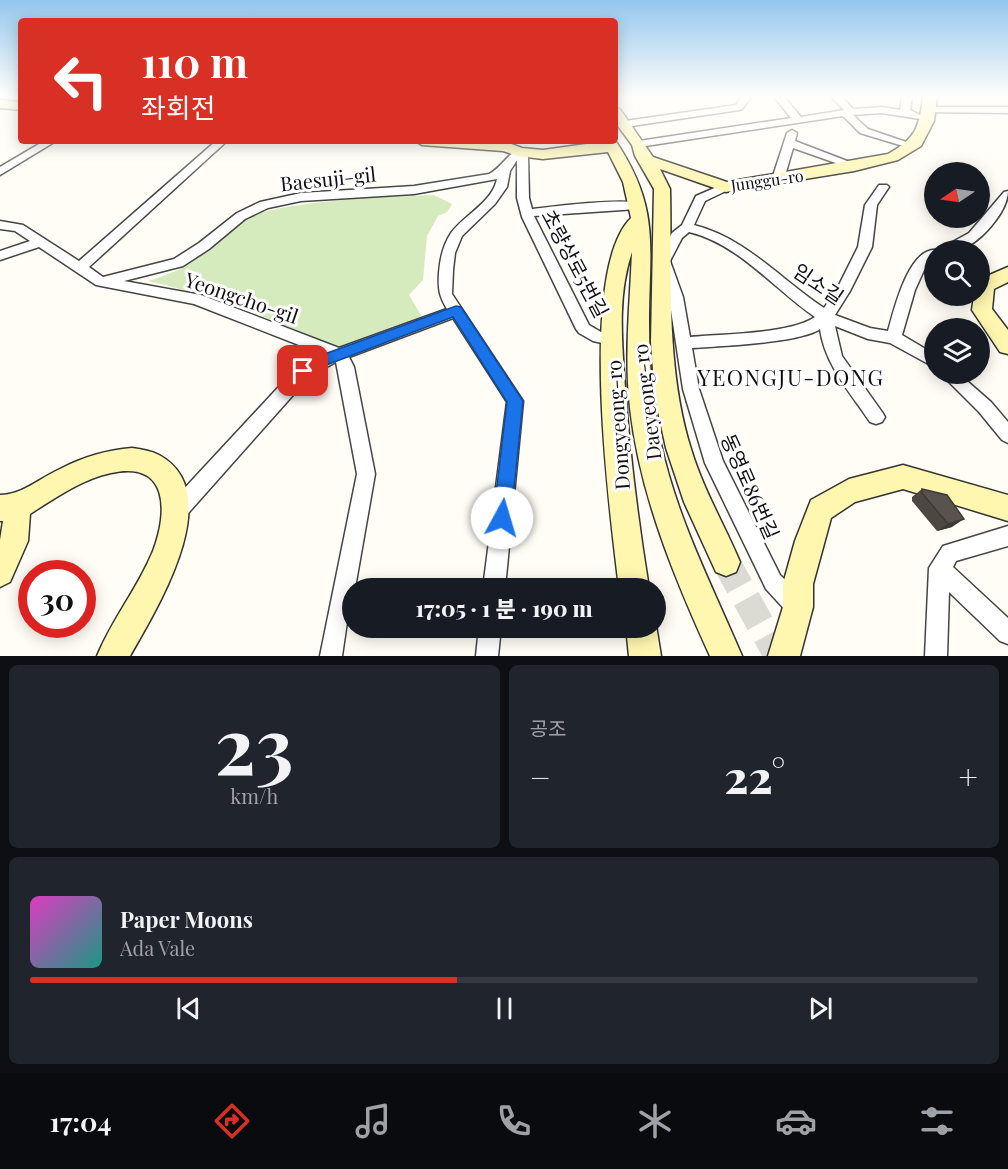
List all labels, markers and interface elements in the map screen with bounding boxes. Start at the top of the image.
text: 110 m [141,33,248,89]
icon: left [42,42,120,120]
text: 좌회전 [141,89,216,125]
street label: Baesuji-gil [279,160,377,196]
north arrow [924,162,990,228]
map controls [924,162,990,384]
street label: Junggu-ro [728,164,805,196]
street label: 초량상로5번길 [536,204,616,322]
button: search [924,240,990,306]
street label: 임소길 [789,256,849,310]
street label: Yeongcho-gil [181,265,303,329]
button: layers [924,318,990,384]
street label: Daeyeong-ro [625,342,667,462]
pin [277,345,328,396]
icon: arrive [286,354,319,387]
street label: Dongyeong-ro [599,359,635,491]
district label: YEONGJU-DONG [696,362,885,392]
street label: 동영로86번길 [716,429,786,543]
position arrow [470,486,534,550]
speed limit sign: 30 [18,560,96,638]
text: 17:05 · 1 분 · 190 m [416,593,592,623]
text: 23 [215,691,294,795]
text: 공조 [530,714,566,741]
text: 22° [724,745,785,805]
text: − [530,754,551,798]
text: + [959,754,978,798]
text: km/h [230,782,278,809]
text: Paper Moons [120,904,253,934]
text: Ada Vale [120,934,195,961]
icon: previous [172,992,205,1025]
icon: pause [488,992,521,1025]
icon: next [804,992,837,1025]
icon: directions [211,1100,253,1142]
icon: music [352,1100,394,1142]
icon: phone [493,1100,535,1142]
icon: climate [634,1100,676,1142]
icon: car [775,1100,817,1142]
icon: filters [916,1100,958,1142]
text: 17:04 [50,1103,111,1139]

